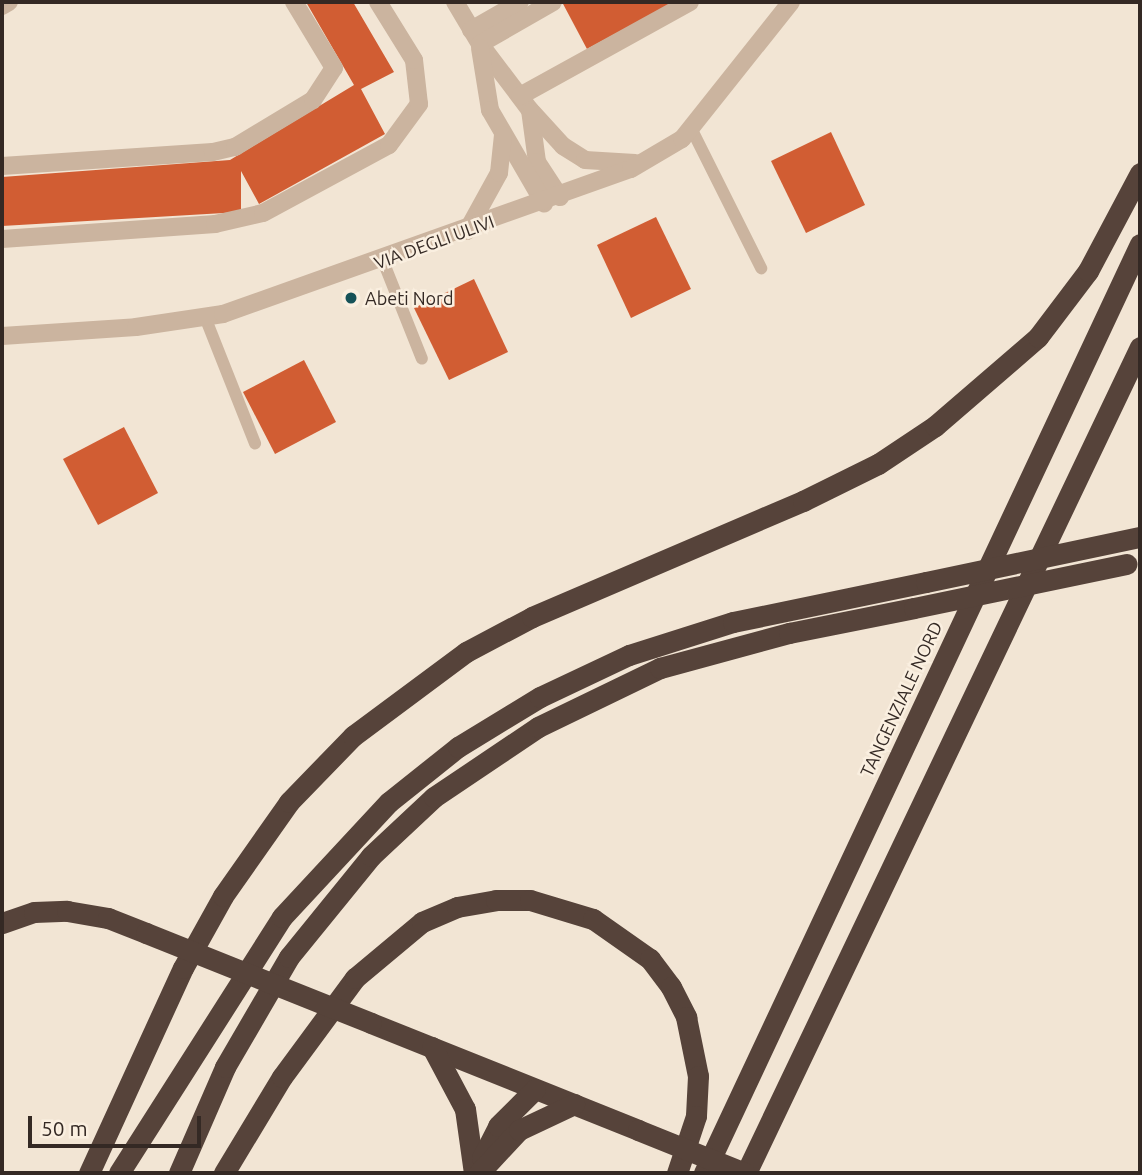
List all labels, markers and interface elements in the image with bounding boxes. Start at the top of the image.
street label: VIA DEGLI ULIVI [371,210,497,274]
place label: Abeti Nord [365,287,453,309]
marker: Abeti Nord [343,290,359,306]
street label: TANGENZIALE NORD [855,618,947,780]
scale bar [32,1102,205,1146]
text: 50 m [41,1116,88,1140]

